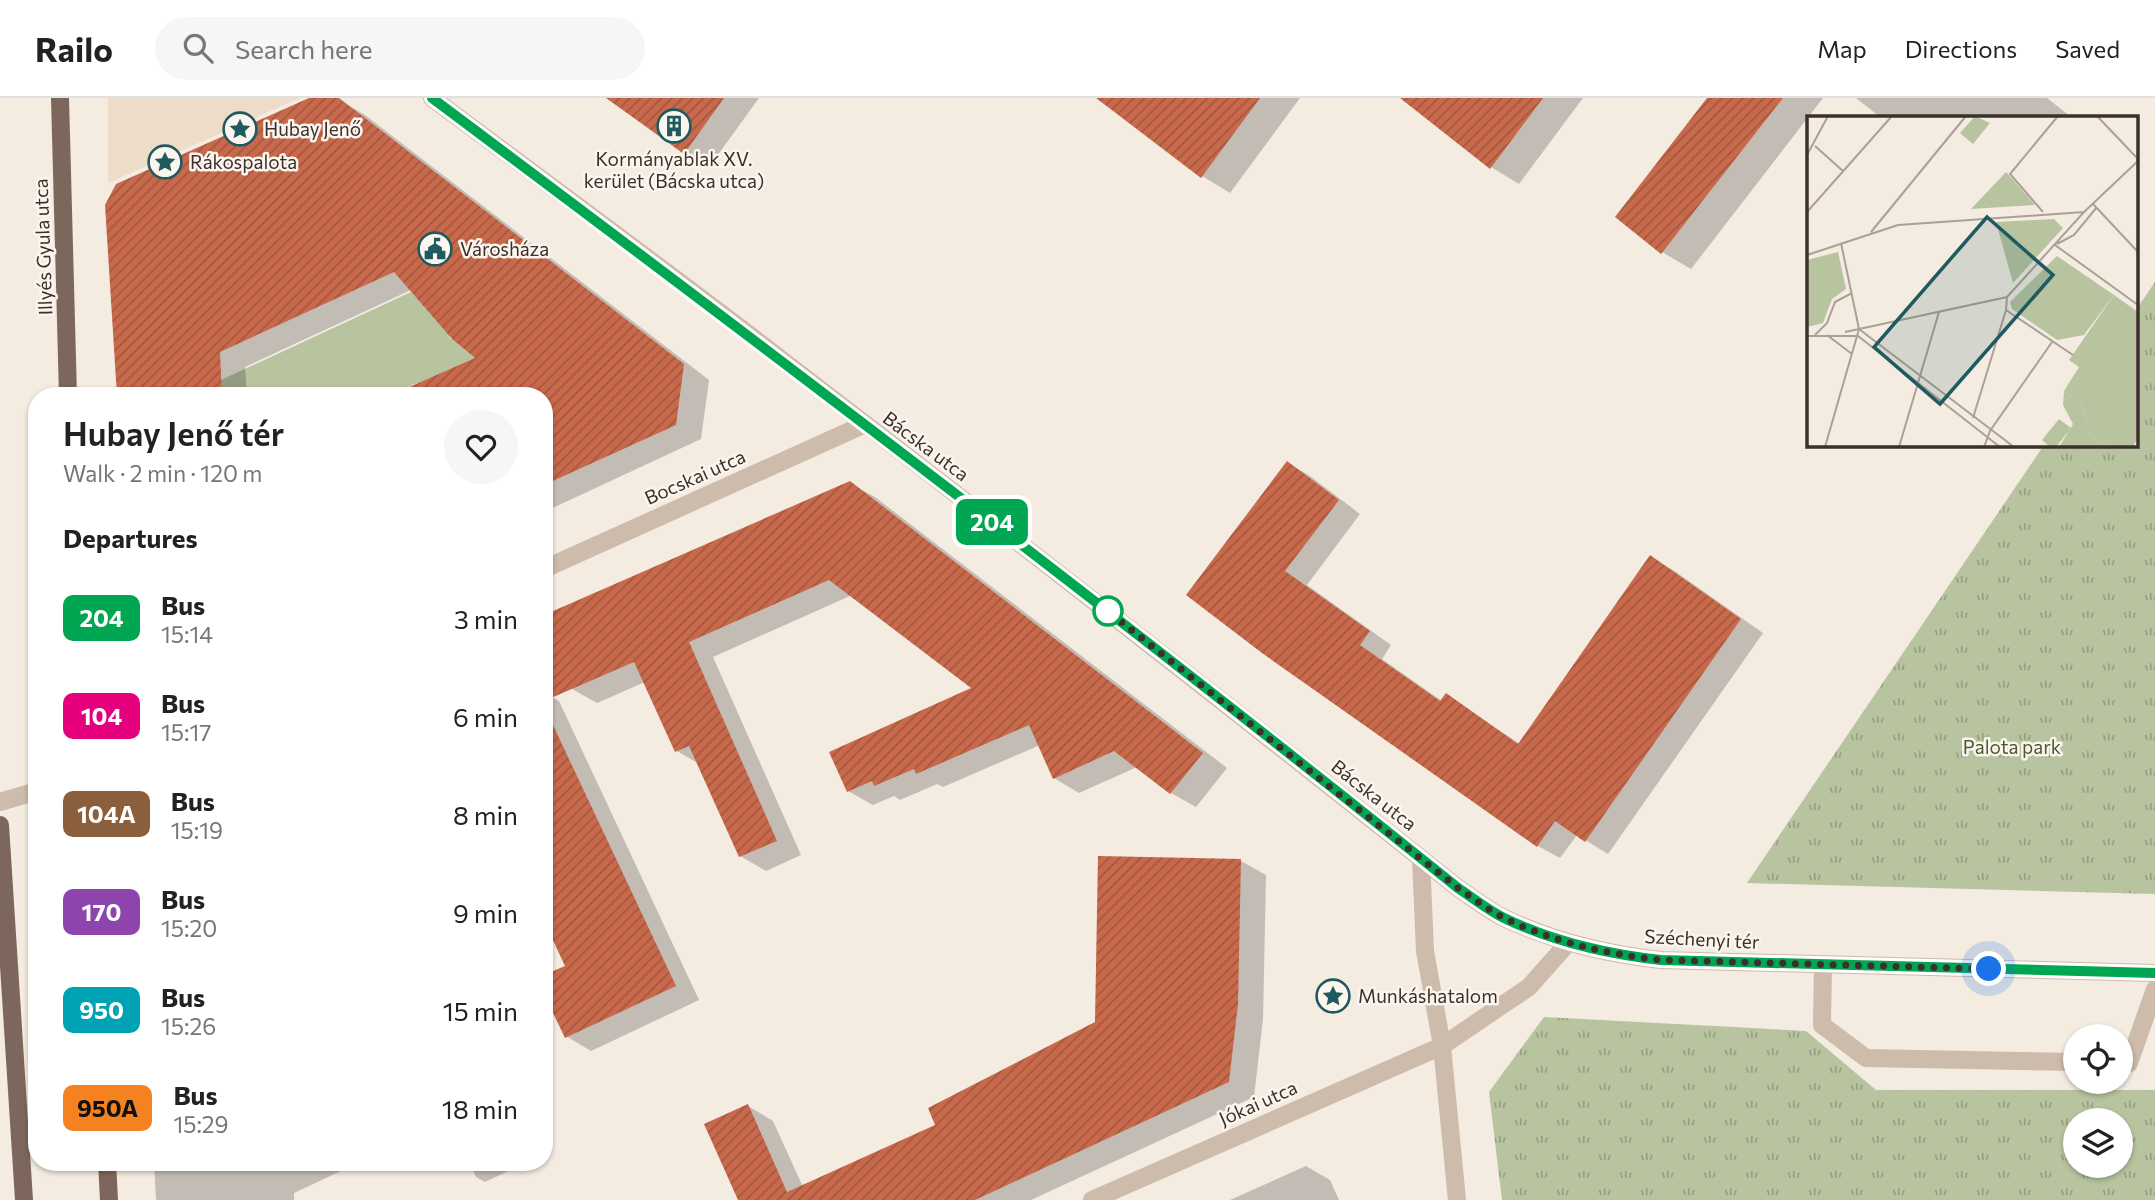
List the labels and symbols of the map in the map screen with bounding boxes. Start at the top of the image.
building icon: Kormányablak XV. kerület (Bácska utca) [655,107,693,145]
place icon: Hubay Jenő [221,110,259,148]
inset map [1807,116,2138,446]
place label: Hubay Jenő [264,117,361,140]
place icon: Rákospalota [146,143,184,181]
place label: Kormányablak XV. kerület (Bácska utca) [584,147,764,192]
place label: Rákospalota [190,150,297,173]
street label: Illyés Gyula utca [29,178,56,316]
public building icon: Városháza [416,230,454,268]
place label: Városháza [460,237,549,260]
street label: Bácska utca [879,406,974,485]
street label: Bocskai utca [641,444,749,509]
line badge: 204 [952,499,1032,545]
unlabelled marker [1093,596,1123,626]
park label: Palota park [1963,735,2061,758]
street label: Bácska utca [1327,754,1421,835]
street label: Széchenyi tér [1644,924,1761,953]
your location [1971,951,2006,986]
place icon: Munkáshatalom [1314,977,1352,1015]
place label: Munkáshatalom [1358,984,1498,1007]
street label: Jókai utca [1215,1075,1300,1130]

